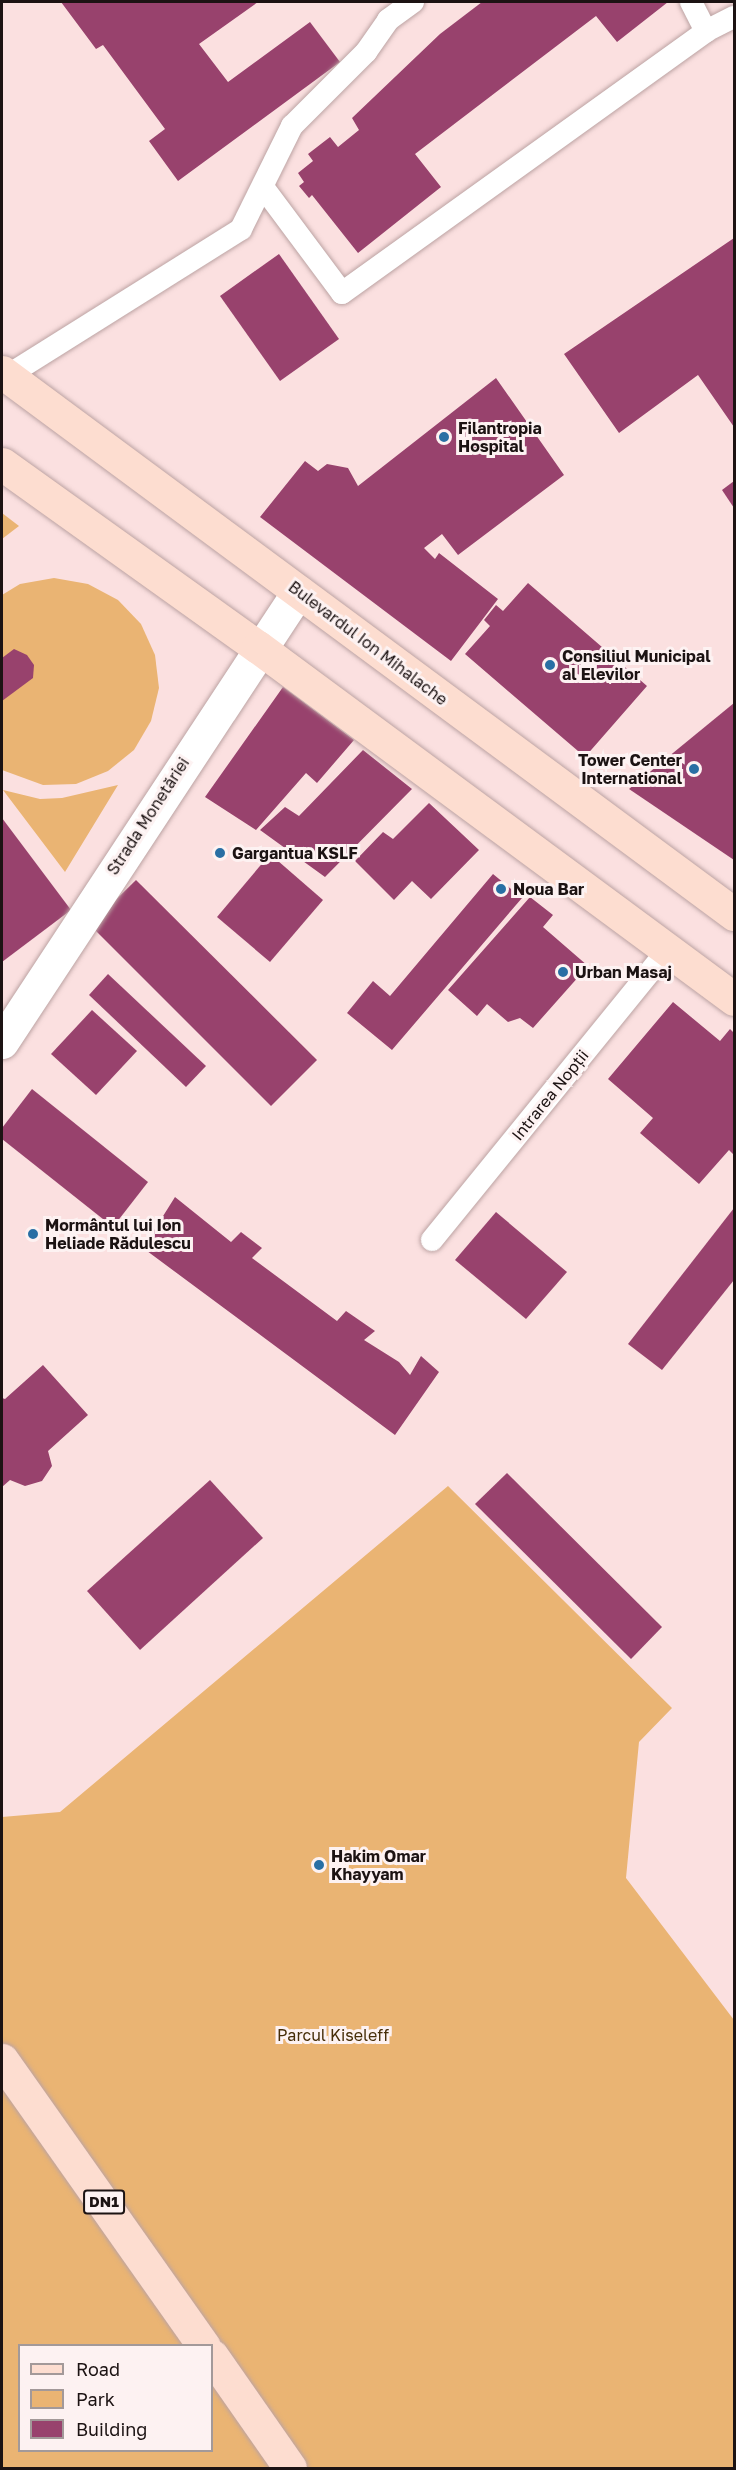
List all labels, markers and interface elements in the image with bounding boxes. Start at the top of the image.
place label: Filantropia Hospital [458,418,542,456]
marker: Filantropia Hospital [435,428,453,446]
street label: Bulevardul Ion Mihalache [285,577,451,709]
place label: Consiliul Municipal al Elevilor [562,646,710,684]
marker: Consiliul Municipal al Elevilor [543,658,557,672]
place label: Tower Center International [578,750,682,788]
street label: Strada Monetăriei [103,754,193,878]
marker: Tower Center International [687,762,701,776]
place label: Gargantua KSLF [232,843,358,863]
marker: Gargantua KSLF [213,846,227,860]
place label: Noua Bar [513,879,584,899]
marker: Noua Bar [494,882,508,896]
place label: Urban Masaj [575,962,672,982]
marker: Urban Masaj [556,965,570,979]
street label: Intrarea Nopții [508,1046,592,1144]
place label: Mormântul lui Ion Heliade Rădulescu [45,1215,191,1253]
marker: Mormântul lui Ion Heliade Rădulescu [26,1227,40,1241]
place label: Hakim Omar Khayyam [331,1846,426,1884]
marker: Hakim Omar Khayyam [312,1858,326,1872]
park label: Parcul Kiseleff [277,2025,389,2045]
road number: DN1 [83,2190,125,2214]
legend [18,2344,213,2452]
text: Road [76,2358,120,2380]
text: Park [76,2388,115,2410]
text: Building [76,2418,147,2440]

